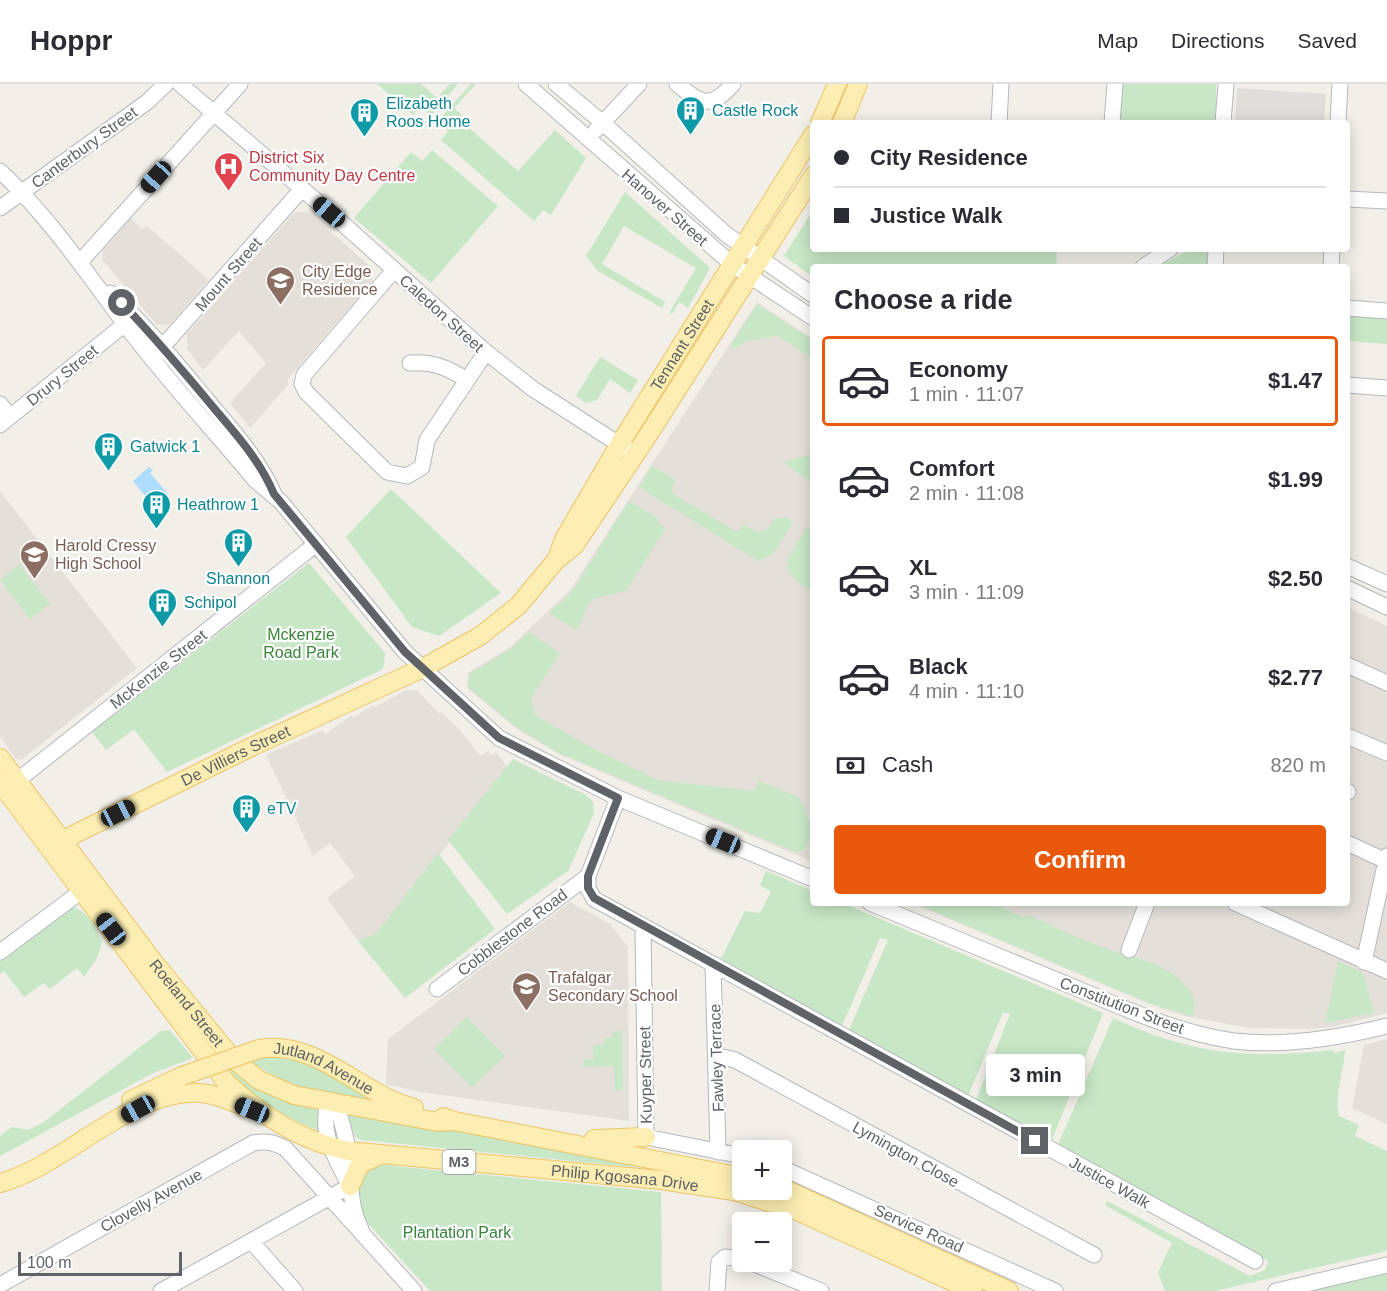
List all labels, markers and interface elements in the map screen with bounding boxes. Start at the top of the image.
text: Hoppr [30,25,112,56]
text: Map [1097,29,1138,52]
text: Directions [1171,29,1264,52]
text: Saved [1297,29,1357,52]
building icon: Castle Rock [675,94,707,136]
place label: Elizabeth Roos Home [386,95,471,130]
building icon: Elizabeth Roos Home [349,96,381,138]
place label: Castle Rock [712,102,799,119]
street label: Canterbury Street [28,103,141,191]
text: City Residence [870,145,1028,170]
place label: District Six Community Day Centre [249,149,415,184]
hospital icon: District Six Community Day Centre [212,150,244,192]
car [137,158,175,196]
street label: Hanover Street [618,166,711,249]
car [309,194,349,230]
text: Justice Walk [870,203,1002,228]
street label: Mount Street [192,234,265,314]
place label: City Edge Residence [302,263,378,298]
school or university icon: City Edge Residence [265,264,297,306]
street label: Caledon Street [396,271,487,356]
text: Choose a ride [834,285,1013,315]
route start [108,289,135,316]
street label: Tennant Street [647,296,717,394]
street label: Drury Street [23,341,102,409]
icon: car [837,354,891,408]
text: Economy [909,357,1008,382]
text: $1.47 [1268,368,1323,393]
text: 1 min · 11:07 [909,383,1024,405]
building icon: Gatwick 1 [93,430,125,472]
place label: Gatwick 1 [130,438,200,455]
icon: car [837,453,891,507]
text: Comfort [909,456,995,481]
text: $1.99 [1268,467,1323,492]
text: 2 min · 11:08 [909,482,1024,504]
building icon: Heathrow 1 [140,488,172,530]
place label: Heathrow 1 [177,496,259,513]
building icon: Shannon [222,526,254,568]
place label: Harold Cressy High School [55,537,156,572]
school or university icon: Harold Cressy High School [18,538,50,580]
icon: car [837,552,891,606]
text: XL [909,555,937,580]
text: $2.50 [1268,566,1323,591]
place label: Shannon [206,570,270,587]
text: 3 min · 11:09 [909,581,1024,603]
building icon: Schipol [147,586,179,628]
place label: Schipol [184,594,236,611]
street label: McKenzie Street [107,626,210,712]
park label: Mckenzie Road Park [263,626,340,661]
icon: car [837,651,891,705]
text: Black [909,654,968,679]
text: $2.77 [1268,665,1323,690]
text: 4 min · 11:10 [909,680,1024,702]
street label: De Villiers Street [178,722,293,789]
icon: cash [834,749,867,782]
text: Cash [882,752,933,777]
text: 820 m [1270,754,1326,776]
building icon: eTV [230,792,262,834]
car [98,797,138,829]
place label: eTV [267,800,297,817]
button: Confirm [834,825,1326,894]
car [703,826,743,856]
street label: Cobblestone Road [454,886,570,979]
car [93,909,129,949]
street label: Roeland Street [146,956,227,1050]
place label: Trafalgar Secondary School [548,969,678,1004]
school or university icon: Trafalgar Secondary School [511,970,543,1012]
street label: Constitution Street [1057,974,1187,1037]
street label: Fawley Terrace [706,1004,727,1112]
street label: Kuyper Street [636,1025,655,1124]
street label: Jutland Avenue [273,1040,377,1098]
callout: 3 min [986,1054,1084,1096]
text: 3 min [1009,1064,1062,1086]
car [118,1092,158,1126]
car [232,1095,272,1125]
street label: Lymington Close [850,1118,962,1191]
route end [1021,1127,1048,1154]
map controls [732,1140,792,1272]
button: + [732,1140,792,1200]
road number: M3 [442,1150,476,1174]
street label: Justice Walk [1067,1153,1154,1212]
street label: Philip Kgosana Drive [550,1162,700,1195]
street label: Clovelly Avenue [97,1165,205,1235]
street label: Service Road [871,1201,966,1256]
button: − [732,1212,792,1272]
park label: Plantation Park [403,1224,512,1241]
scale bar [18,1249,182,1276]
text: 100 m [27,1254,71,1271]

